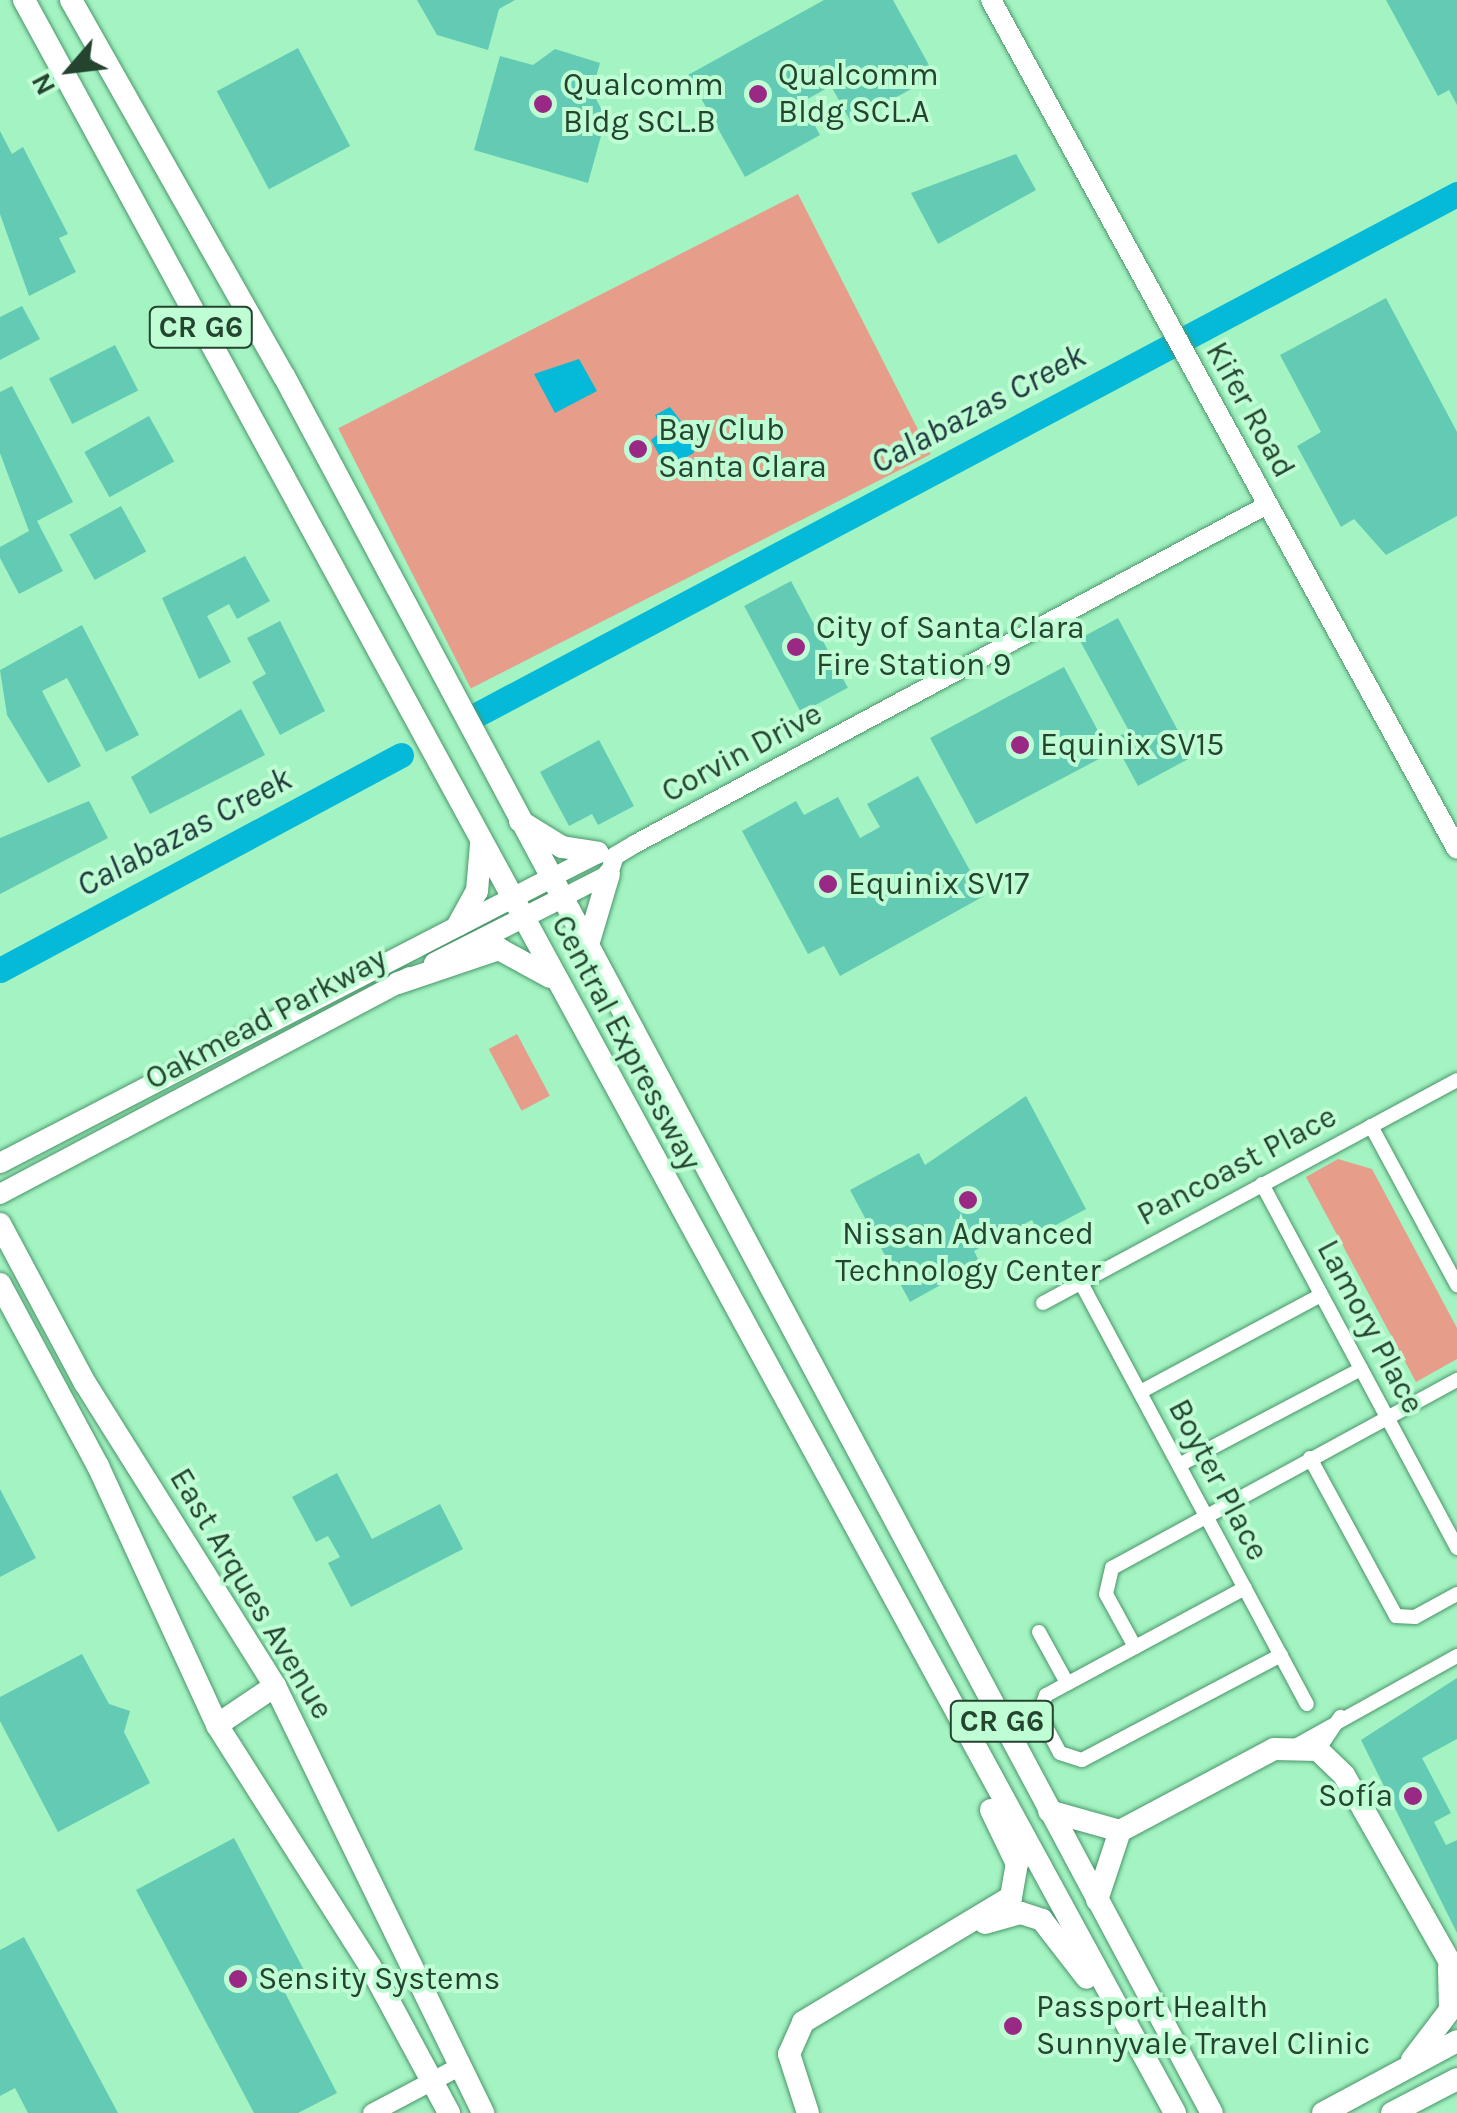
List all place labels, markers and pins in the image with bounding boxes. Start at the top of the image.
place label: Qualcomm Bldg SCL.A [778,57,939,132]
place label: Qualcomm Bldg SCL.B [563,67,724,142]
marker: Qualcomm Bldg SCL.A [747,83,769,105]
marker: Qualcomm Bldg SCL.B [532,93,554,115]
place label: Bay Club Santa Clara [658,412,827,487]
marker: Bay Club Santa Clara [627,438,649,460]
place label: City of Santa Clara Fire Station 9 [816,610,1085,685]
marker: City of Santa Clara Fire Station 9 [785,636,807,658]
place label: Equinix SV15 [1040,726,1224,764]
marker: Equinix SV15 [1009,734,1031,756]
place label: Equinix SV17 [848,865,1029,903]
marker: Equinix SV17 [817,873,839,895]
marker: Nissan Advanced Technology Center [957,1189,979,1211]
place label: Nissan Advanced Technology Center [835,1216,1101,1291]
place label: Sofía [1318,1777,1393,1815]
marker: Sofía [1402,1785,1424,1807]
place label: Sensity Systems [258,1960,500,1998]
marker: Sensity Systems [227,1968,249,1990]
place label: Passport Health Sunnyvale Travel Clinic [1036,1989,1370,2064]
marker: Passport Health Sunnyvale Travel Clinic [1000,2013,1026,2039]

